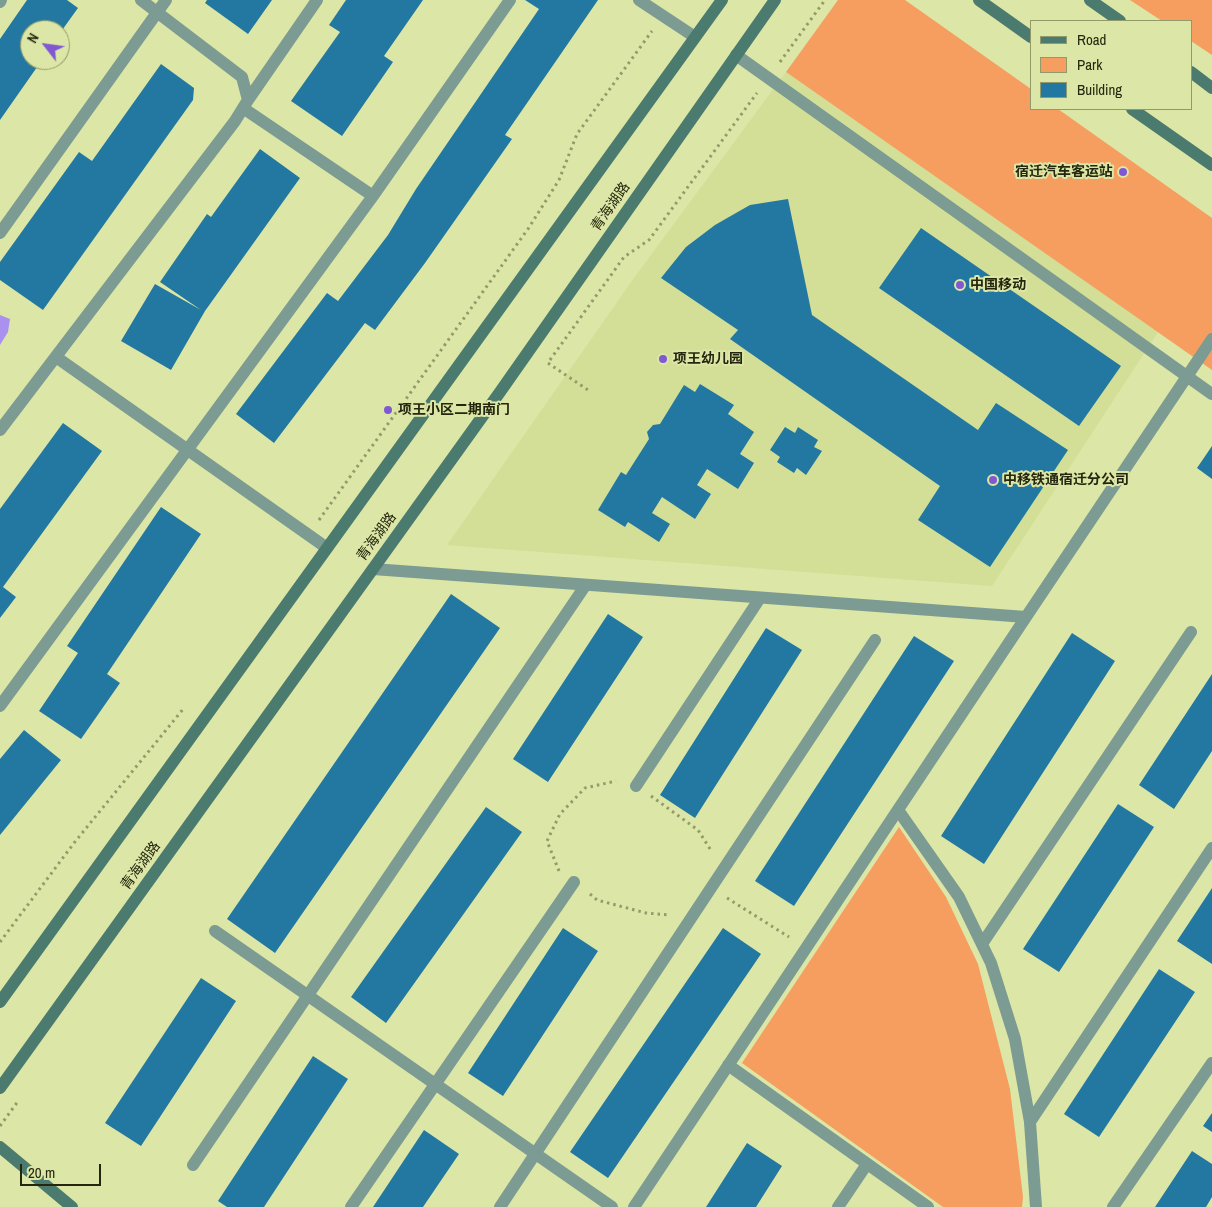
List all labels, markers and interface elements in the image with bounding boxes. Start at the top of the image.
north arrow [20,20,70,70]
legend [1030,20,1192,110]
text: Road [1077,29,1106,50]
text: N [23,30,43,46]
text: Park [1077,54,1102,75]
text: Building [1077,79,1122,100]
place label: 宿迁汽车客运站 [1015,164,1113,180]
marker: 宿迁汽车客运站 [1117,166,1129,178]
street label: 青海湖路 [588,179,634,235]
place label: 中国移动 [970,277,1026,293]
marker: 中国移动 [954,279,966,291]
place label: 项王幼儿园 [673,351,743,367]
marker: 项王幼儿园 [657,353,669,365]
place label: 项王小区二期南门 [398,402,510,418]
marker: 项王小区二期南门 [382,404,394,416]
place label: 中移铁通宿迁分公司 [1003,472,1129,488]
marker: 中移铁通宿迁分公司 [987,474,999,486]
street label: 青海湖路 [354,509,400,565]
street label: 青海湖路 [118,838,164,894]
scale bar [22,1154,104,1186]
text: 20 m [28,1162,55,1183]

